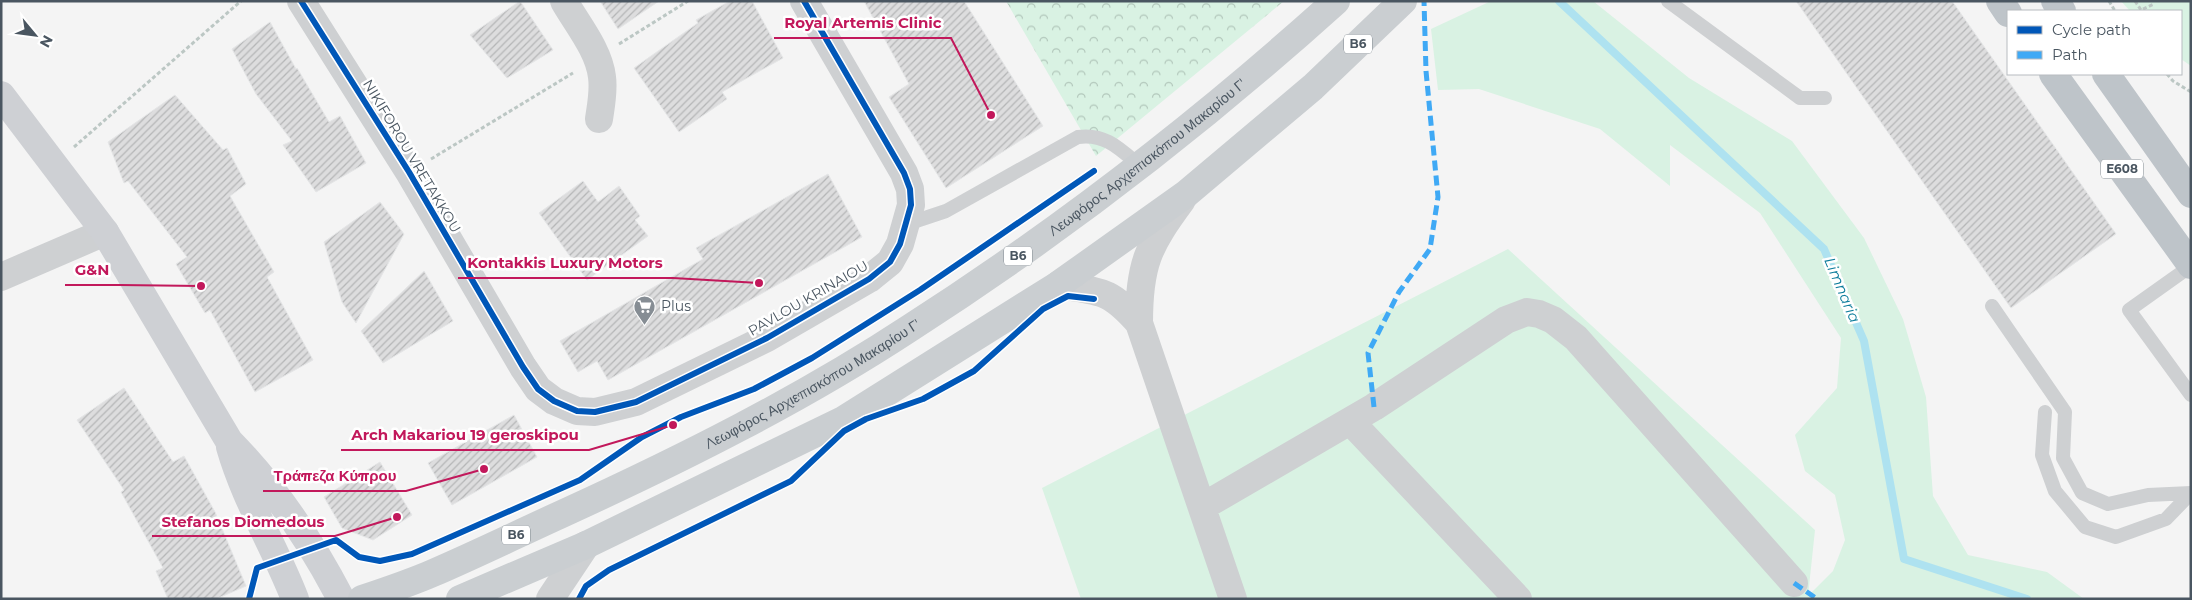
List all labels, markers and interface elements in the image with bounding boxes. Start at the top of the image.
callout: Royal Artemis Clinic [774,8,951,38]
north arrow [10,10,60,60]
legend [2007,10,2182,75]
text: Royal Artemis Clinic [784,13,942,32]
text: Cycle path [2052,20,2131,39]
text: N [36,32,57,51]
road number: B6 [1344,34,1372,54]
text: Path [2052,45,2088,64]
street label: Λεωφόρος Αρχιεπισκόπου Μακαρίου Γ' [1045,74,1250,240]
street label: NIKIFOROU VRETAKKOU [359,76,465,236]
road number: E608 [2101,160,2143,178]
road number: B6 [1004,247,1032,266]
callout: Kontakkis Luxury Motors [458,248,673,278]
text: Kontakkis Luxury Motors [467,253,663,272]
water label: Limnaria [1820,254,1865,325]
callout: G&N [65,255,120,285]
street label: PAVLOU KRINAIOU [745,256,871,340]
text: G&N [75,260,109,279]
supermarket icon: Plus [633,294,657,325]
place label: Plus [661,297,691,315]
street label: Λεωφόρος Αρχιεπισκόπου Μακαρίου Γ' [702,315,924,453]
callout: Arch Makariou 19 geroskipou [341,420,589,450]
text: Arch Makariou 19 geroskipou [350,425,579,444]
callout: Τράπεζα Κύπρου [263,461,406,491]
text: Τράπεζα Κύπρου [274,466,397,485]
callout: Stefanos Diomedous [152,506,335,536]
text: Stefanos Diomedous [161,512,325,531]
road number: B6 [502,526,530,544]

